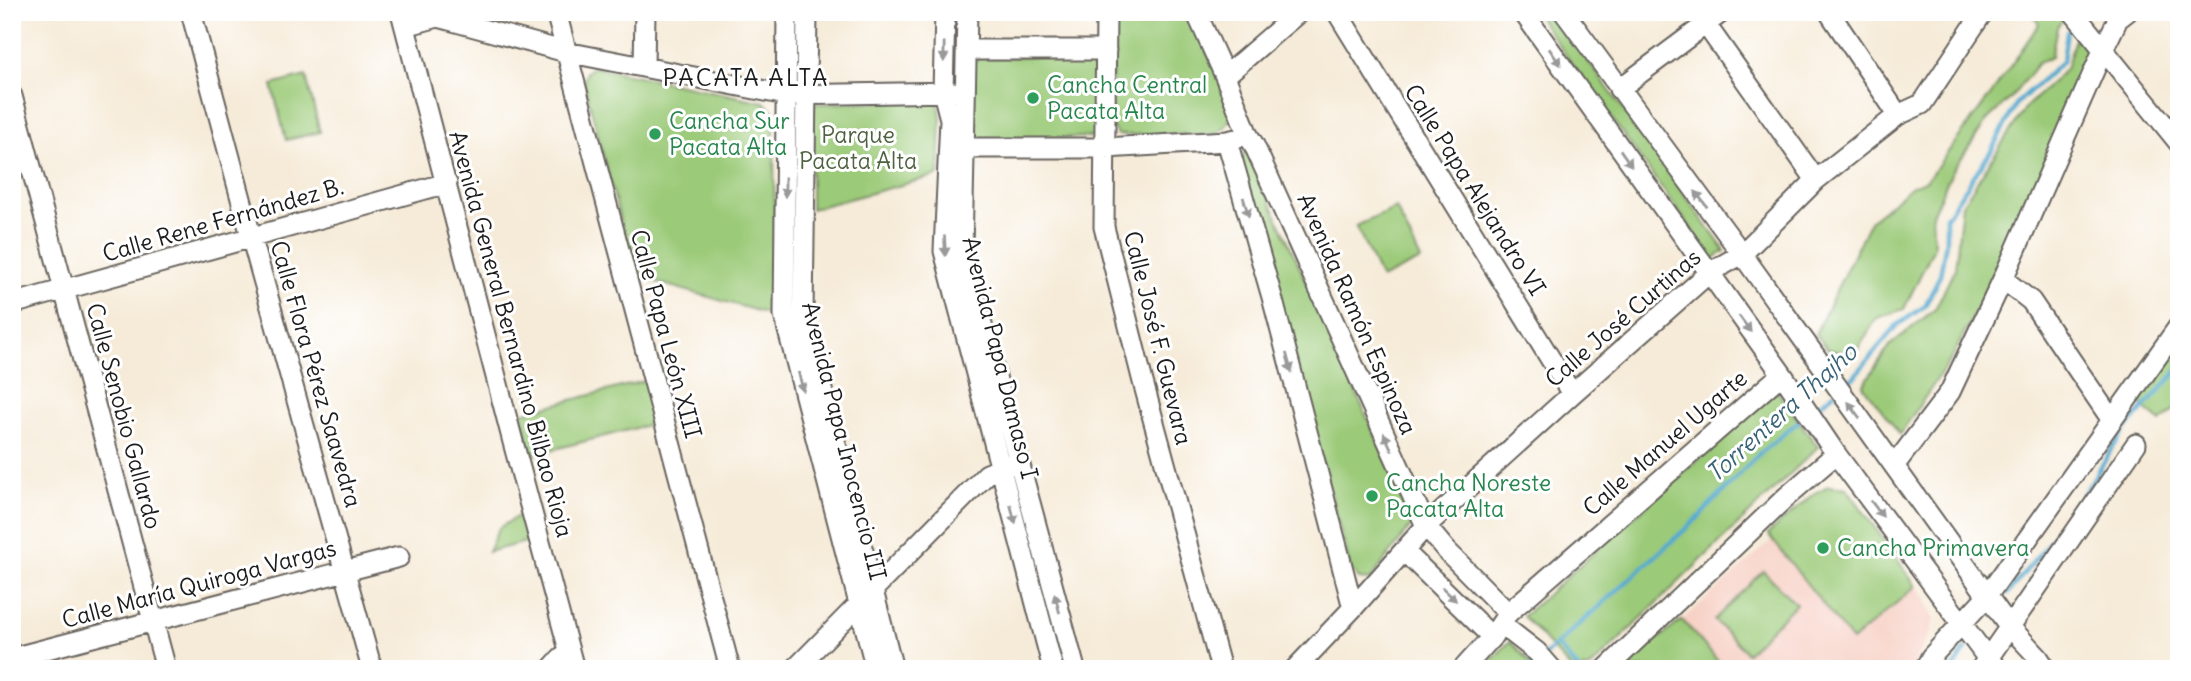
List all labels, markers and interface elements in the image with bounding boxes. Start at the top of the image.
one-way arrow [938,42,950,64]
one-way arrow [1548,48,1562,66]
district label: PACATA ALTA [663,62,829,92]
place label: Cancha Central Pacata Alta [1047,70,1207,125]
street label: Calle Papa Alejandro VI [1399,79,1552,301]
marker: Cancha Central Pacata Alta [1025,90,1041,106]
place label: Cancha Sur Pacata Alta [669,106,790,161]
park label: Parque Pacata Alta [799,120,917,175]
marker: Cancha Sur Pacata Alta [647,126,663,142]
street label: Avenida General Bernardino Bilbao Rioja [443,127,580,540]
one-way arrow [1619,149,1633,167]
street label: Calle Rene Fernández B. [99,171,347,268]
one-way arrow [779,177,791,199]
street label: Avenida Ramón Espinoza [1291,189,1424,439]
one-way arrow [1694,190,1708,208]
one-way arrow [1241,196,1251,217]
street label: Calle Papa León XIII [625,226,708,441]
street label: Calle José F. Guevara [1118,228,1199,448]
street label: Avenida Papa Damaso I [956,234,1045,482]
one-way arrow [940,235,951,257]
street label: Calle Flora Pérez Saavedra [264,237,368,511]
street label: Calle José Curtinas [1539,242,1706,393]
street label: Avenida Papa Inocencio III [796,299,893,583]
street label: Calle Senobio Gallardo [80,300,169,532]
one-way arrow [1738,314,1752,333]
water label: Torrentera Thajho [1700,336,1864,488]
one-way arrow [1285,352,1295,373]
street label: Calle Manuel Ugarte [1577,363,1753,522]
one-way arrow [796,371,807,393]
one-way arrow [1847,401,1861,419]
one-way arrow [1382,432,1394,452]
place label: Cancha Noreste Pacata Alta [1386,468,1551,523]
marker: Cancha Noreste Pacata Alta [1364,488,1380,504]
one-way arrow [1870,500,1884,518]
one-way arrow [1008,503,1019,525]
street label: Calle María Quiroga Vargas [59,533,339,634]
place label: Cancha Primavera [1837,533,2029,562]
marker: Cancha Primavera [1815,540,1831,556]
one-way arrow [1440,586,1457,603]
one-way arrow [1051,592,1062,614]

